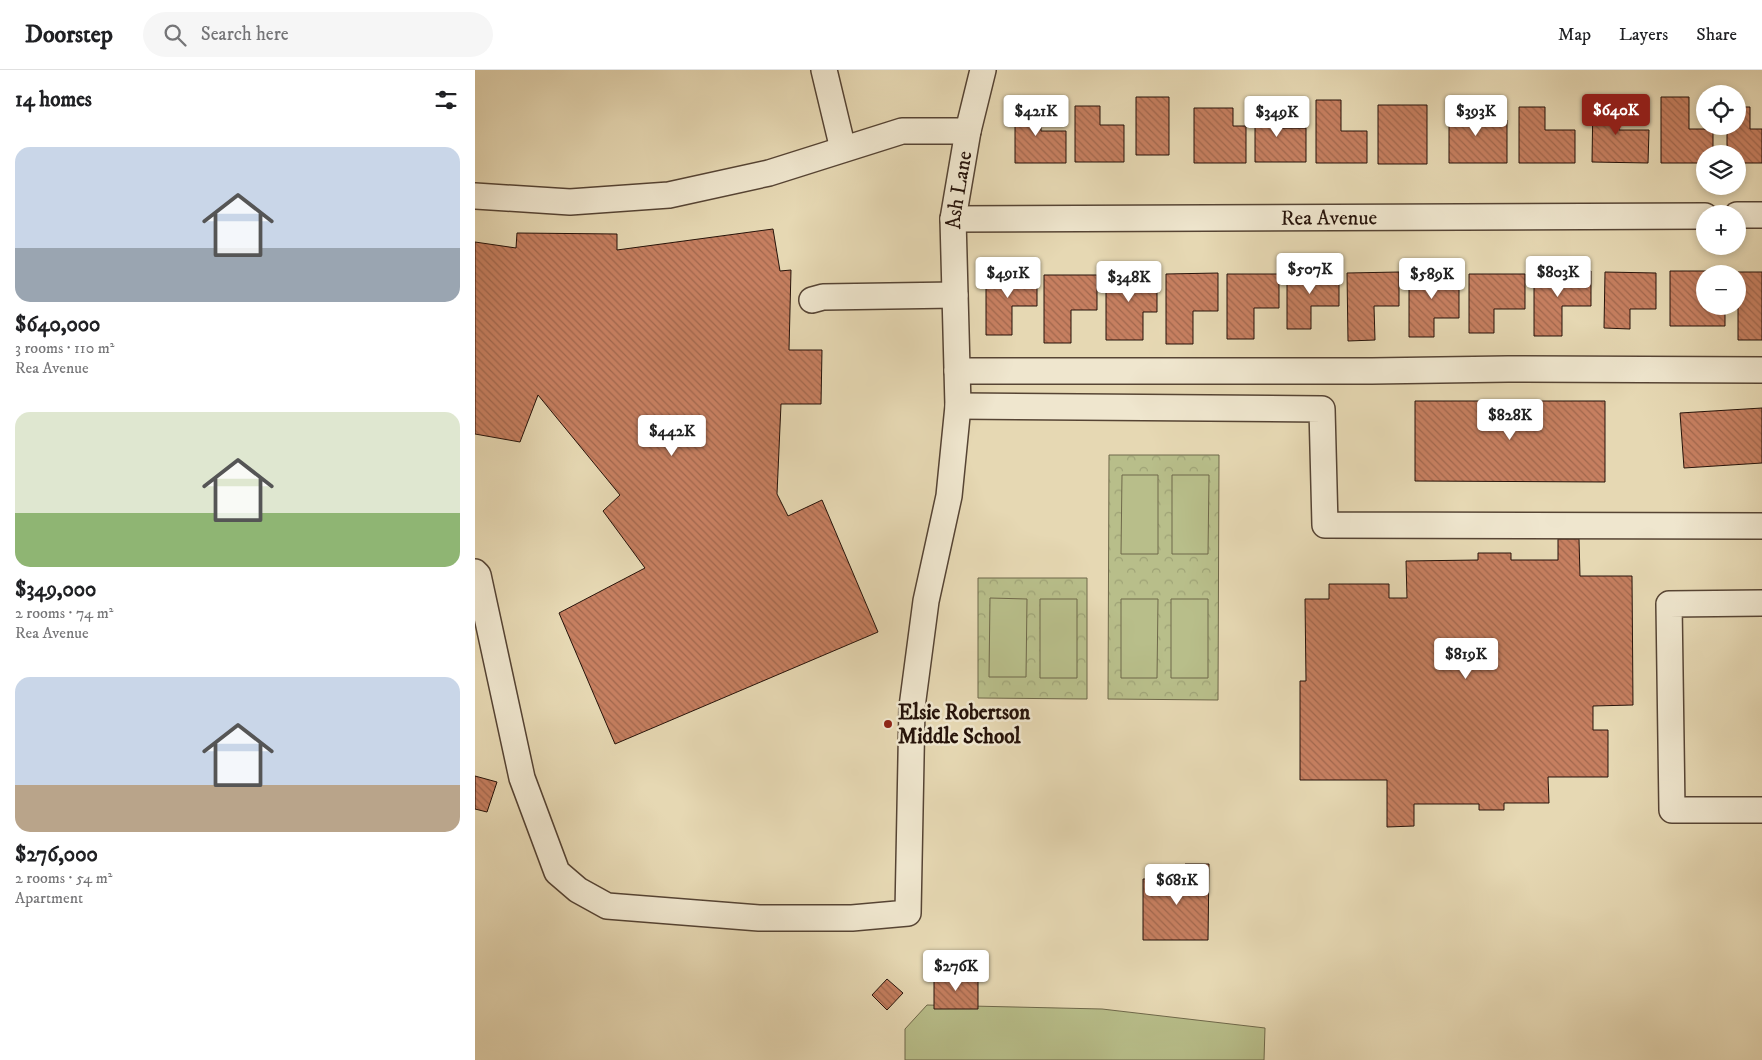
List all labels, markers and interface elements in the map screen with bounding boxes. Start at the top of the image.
search box [143,12,493,57]
text: Doorstep [25,20,113,50]
icon: search [161,21,189,49]
text: Search here [201,23,289,46]
text: Map [1558,24,1591,46]
text: Layers [1619,24,1668,46]
text: Share [1696,24,1737,46]
map controls [1696,85,1746,315]
button: locate [1696,85,1746,135]
icon: filters [432,86,460,114]
text: 14 homes [15,87,92,113]
pin: $640K [1581,93,1651,136]
pin: $421K [1001,94,1071,137]
pin: $393K [1441,94,1511,137]
pin: $349K [1242,96,1312,138]
text: $640K [1593,100,1639,120]
text: $421K [1015,101,1057,121]
text: $393K [1456,101,1496,121]
text: $349K [1255,102,1299,122]
button: layers [1696,145,1746,195]
street label: Ash Lane [941,149,978,230]
icon: home [193,180,283,270]
street label: Rea Avenue [1281,205,1378,232]
button: + [1696,205,1746,255]
pin: $507K [1275,252,1345,295]
pin: $491K [973,256,1043,299]
pin: $803K [1523,256,1593,298]
pin: $589K [1397,258,1467,300]
text: $507K [1288,259,1332,279]
pin: $348K [1094,260,1164,303]
text: $803K [1537,262,1579,282]
text: $491K [987,263,1029,283]
text: $589K [1410,264,1454,284]
button: − [1696,265,1746,315]
text: $348K [1107,267,1151,287]
text: $640,000 [15,312,100,338]
text: 3 rooms · 110 m² [15,338,114,358]
text: Rea Avenue [15,358,89,378]
pin: $828K [1475,398,1545,441]
text: $828K [1488,405,1532,425]
pin: $442K [637,414,707,457]
text: $442K [649,421,695,441]
icon: home [193,445,283,535]
text: $349,000 [15,577,96,603]
text: 2 rooms · 74 m² [15,603,113,623]
text: Rea Avenue [15,623,89,643]
pin: $819K [1431,638,1501,680]
text: $819K [1445,644,1487,664]
place label: Elsie Robertson Middle School [898,700,1031,750]
icon: home [193,710,283,800]
marker: Elsie Robertson Middle School [882,718,894,730]
text: $276,000 [15,842,98,868]
pin: $681K [1142,864,1212,906]
text: 2 rooms · 54 m² [15,868,112,888]
text: $681K [1156,870,1198,890]
text: Apartment [15,888,83,908]
pin: $276K [921,950,991,992]
text: $276K [934,956,978,976]

